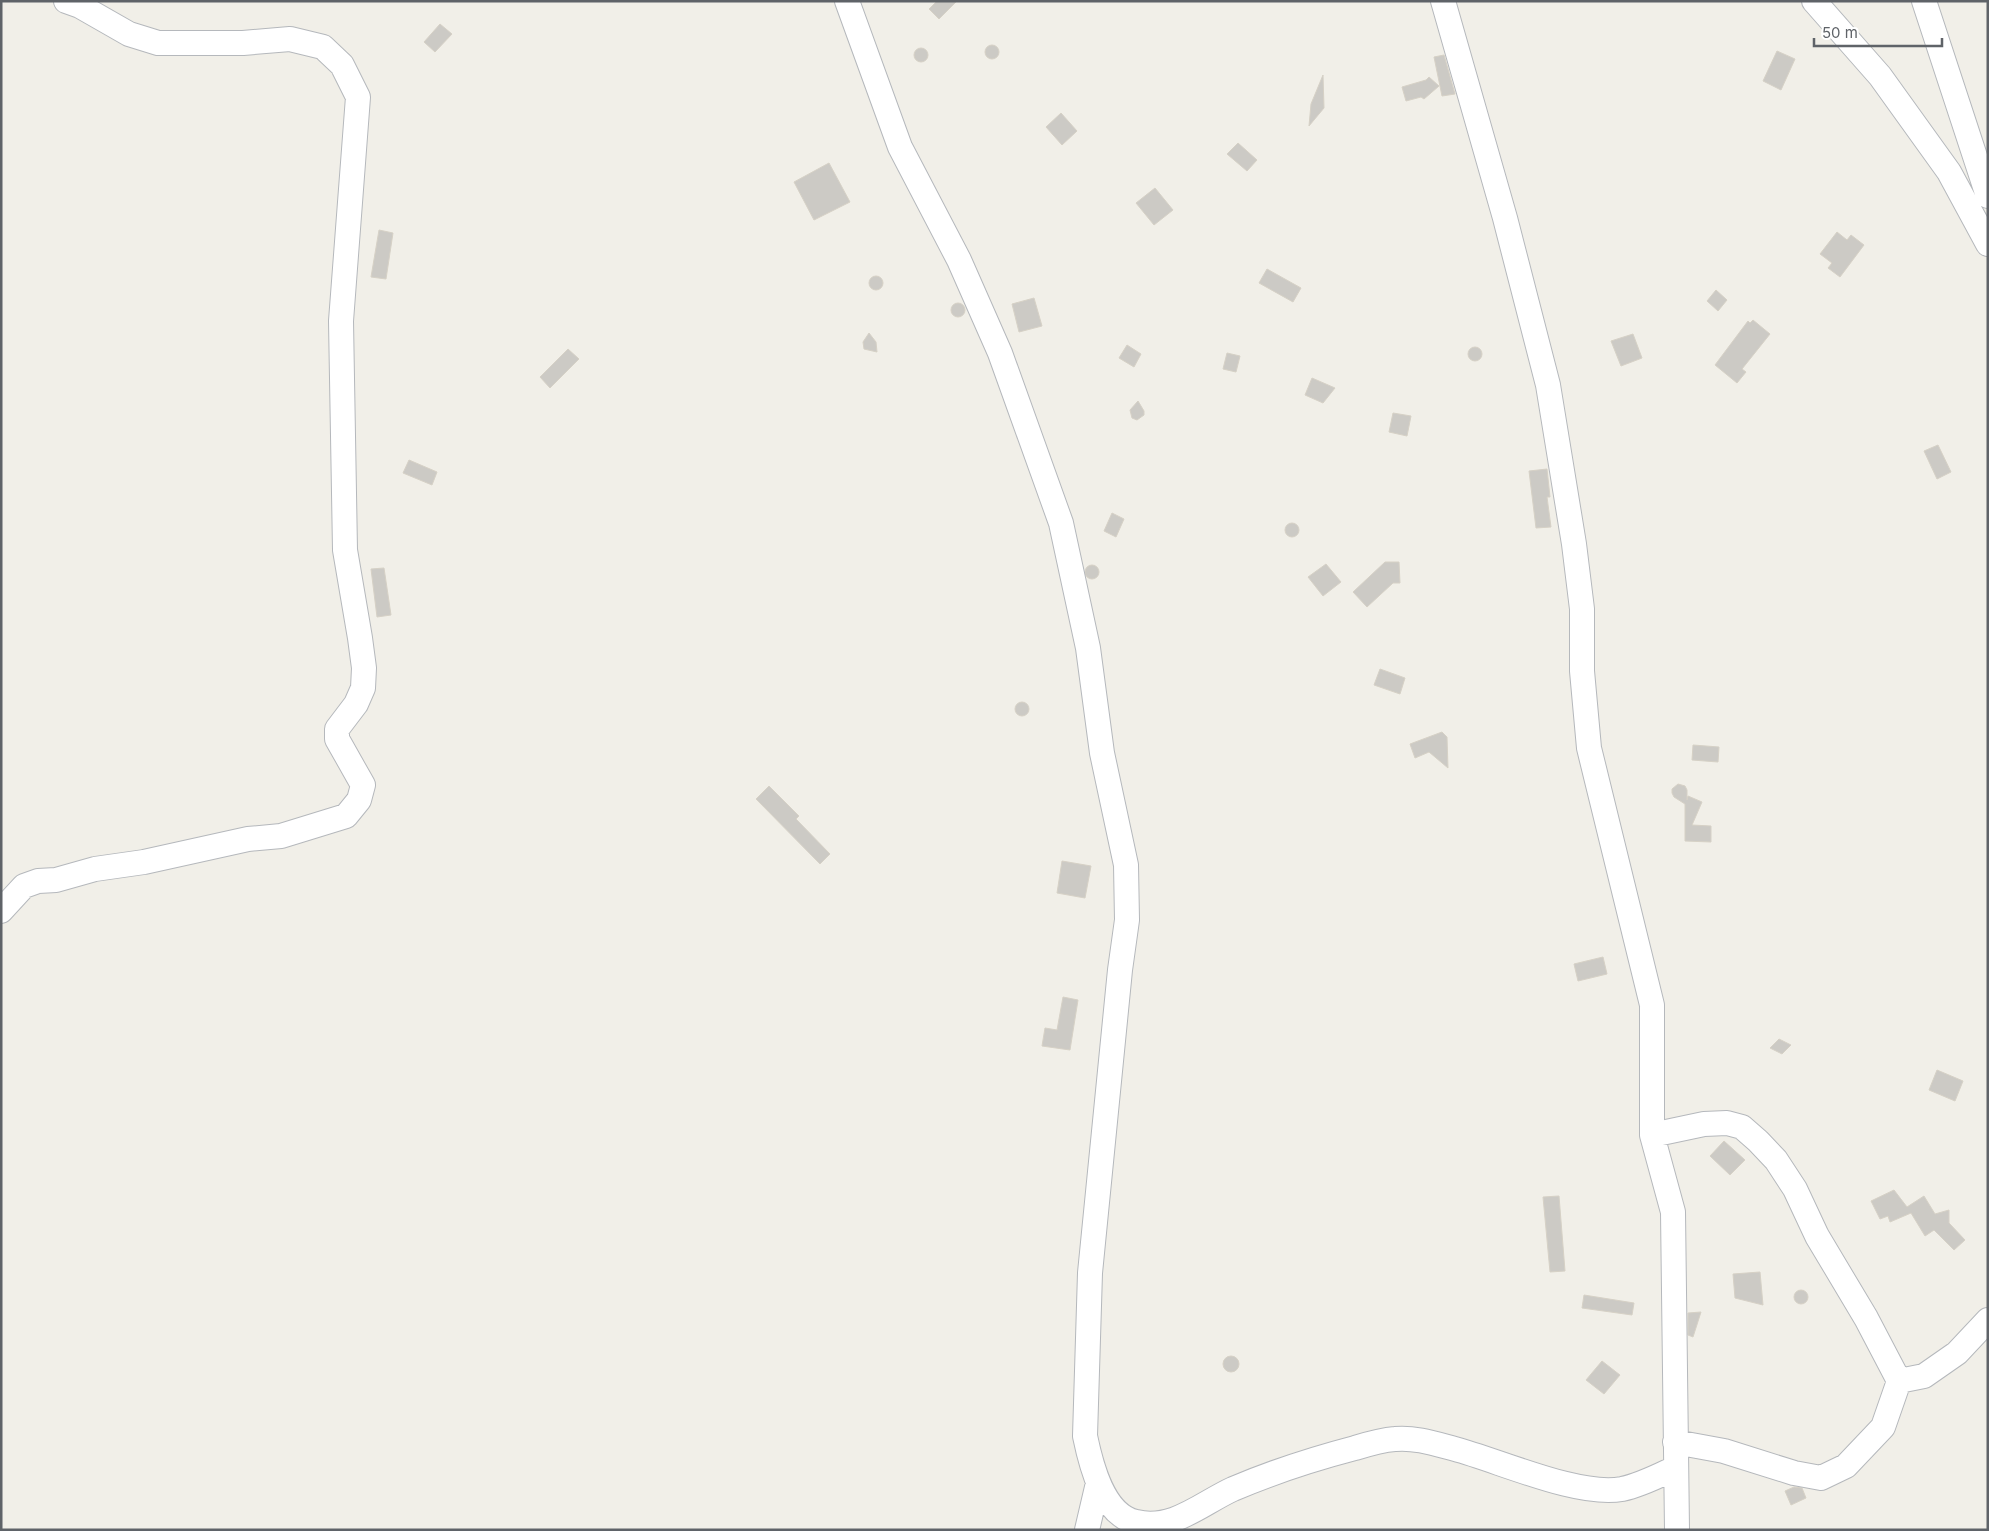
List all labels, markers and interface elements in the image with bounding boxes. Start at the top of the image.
scale bar [1814,15,1942,47]
text: 50 m [1822,23,1858,42]

